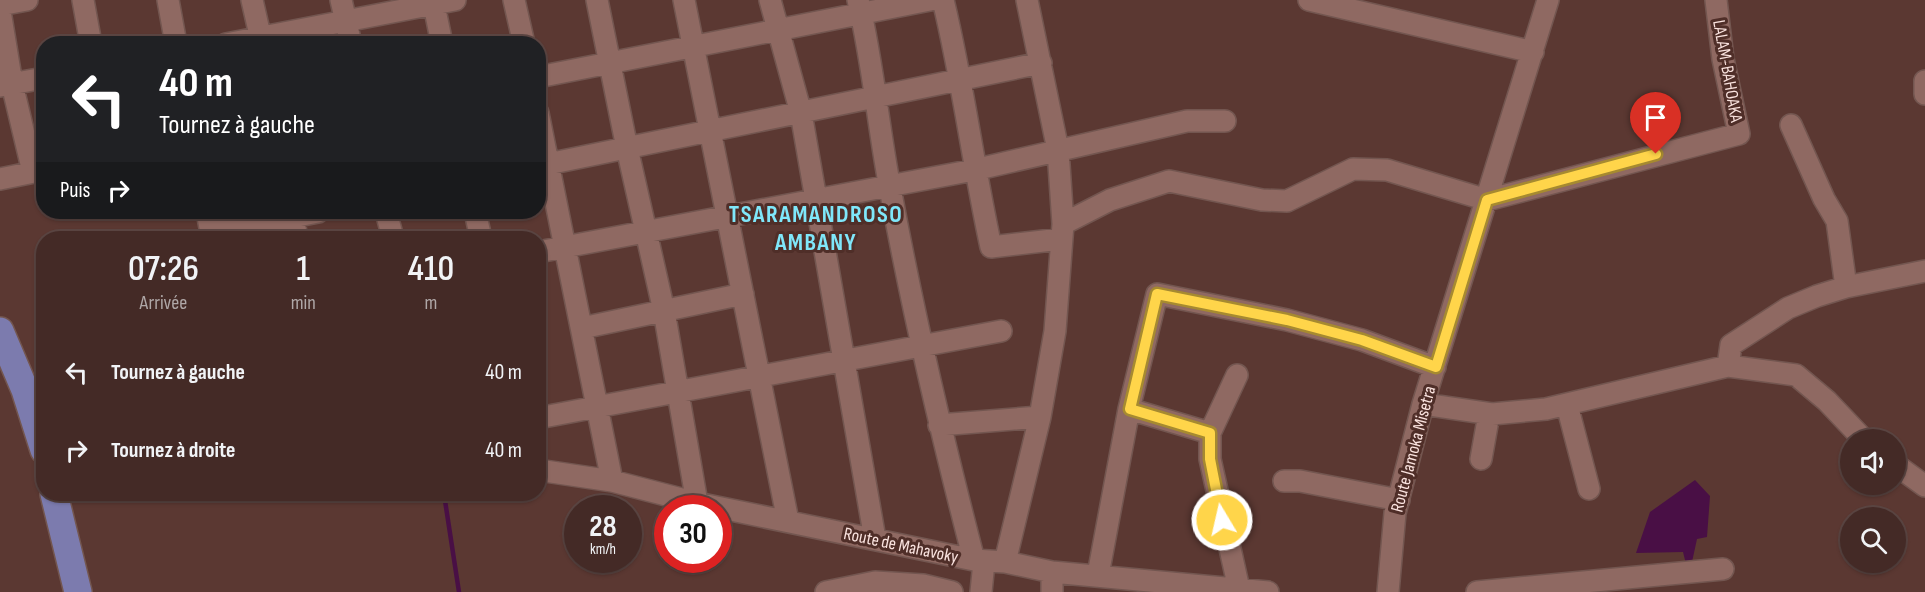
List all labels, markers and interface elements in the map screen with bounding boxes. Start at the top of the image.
street label: LALAM-BAHOAKA [1708,18,1747,124]
text: 40 m [159,58,233,109]
icon: left [60,60,138,138]
pin [1630,92,1681,154]
icon: arrive [1639,101,1672,134]
text: Tournez à gauche [159,109,315,141]
icon: right [102,174,135,207]
text: Puis [60,177,90,204]
district label: TSARAMANDROSO AMBANY [729,200,903,257]
text: 07:26 [128,248,199,291]
text: 1 [297,248,310,291]
text: 410 [408,248,454,291]
text: Arrivée [139,291,187,315]
text: min [291,291,316,315]
text: m [424,291,437,315]
icon: left [60,356,93,389]
text: Tournez à gauche [111,359,245,386]
text: 40 m [485,359,522,386]
street label: Route Jamoka Misetra [1387,384,1440,515]
map controls [1840,429,1906,573]
button: sound [1840,429,1906,495]
icon: right [60,434,93,467]
text: Tournez à droite [111,437,236,464]
text: 40 m [485,437,522,464]
position arrow [1190,488,1254,552]
speed limit sign: 30 [654,495,732,573]
button: search [1840,507,1906,573]
text: 28 [589,509,617,545]
street label: Route de Mahavoky [842,523,960,568]
text: km/h [590,540,616,559]

